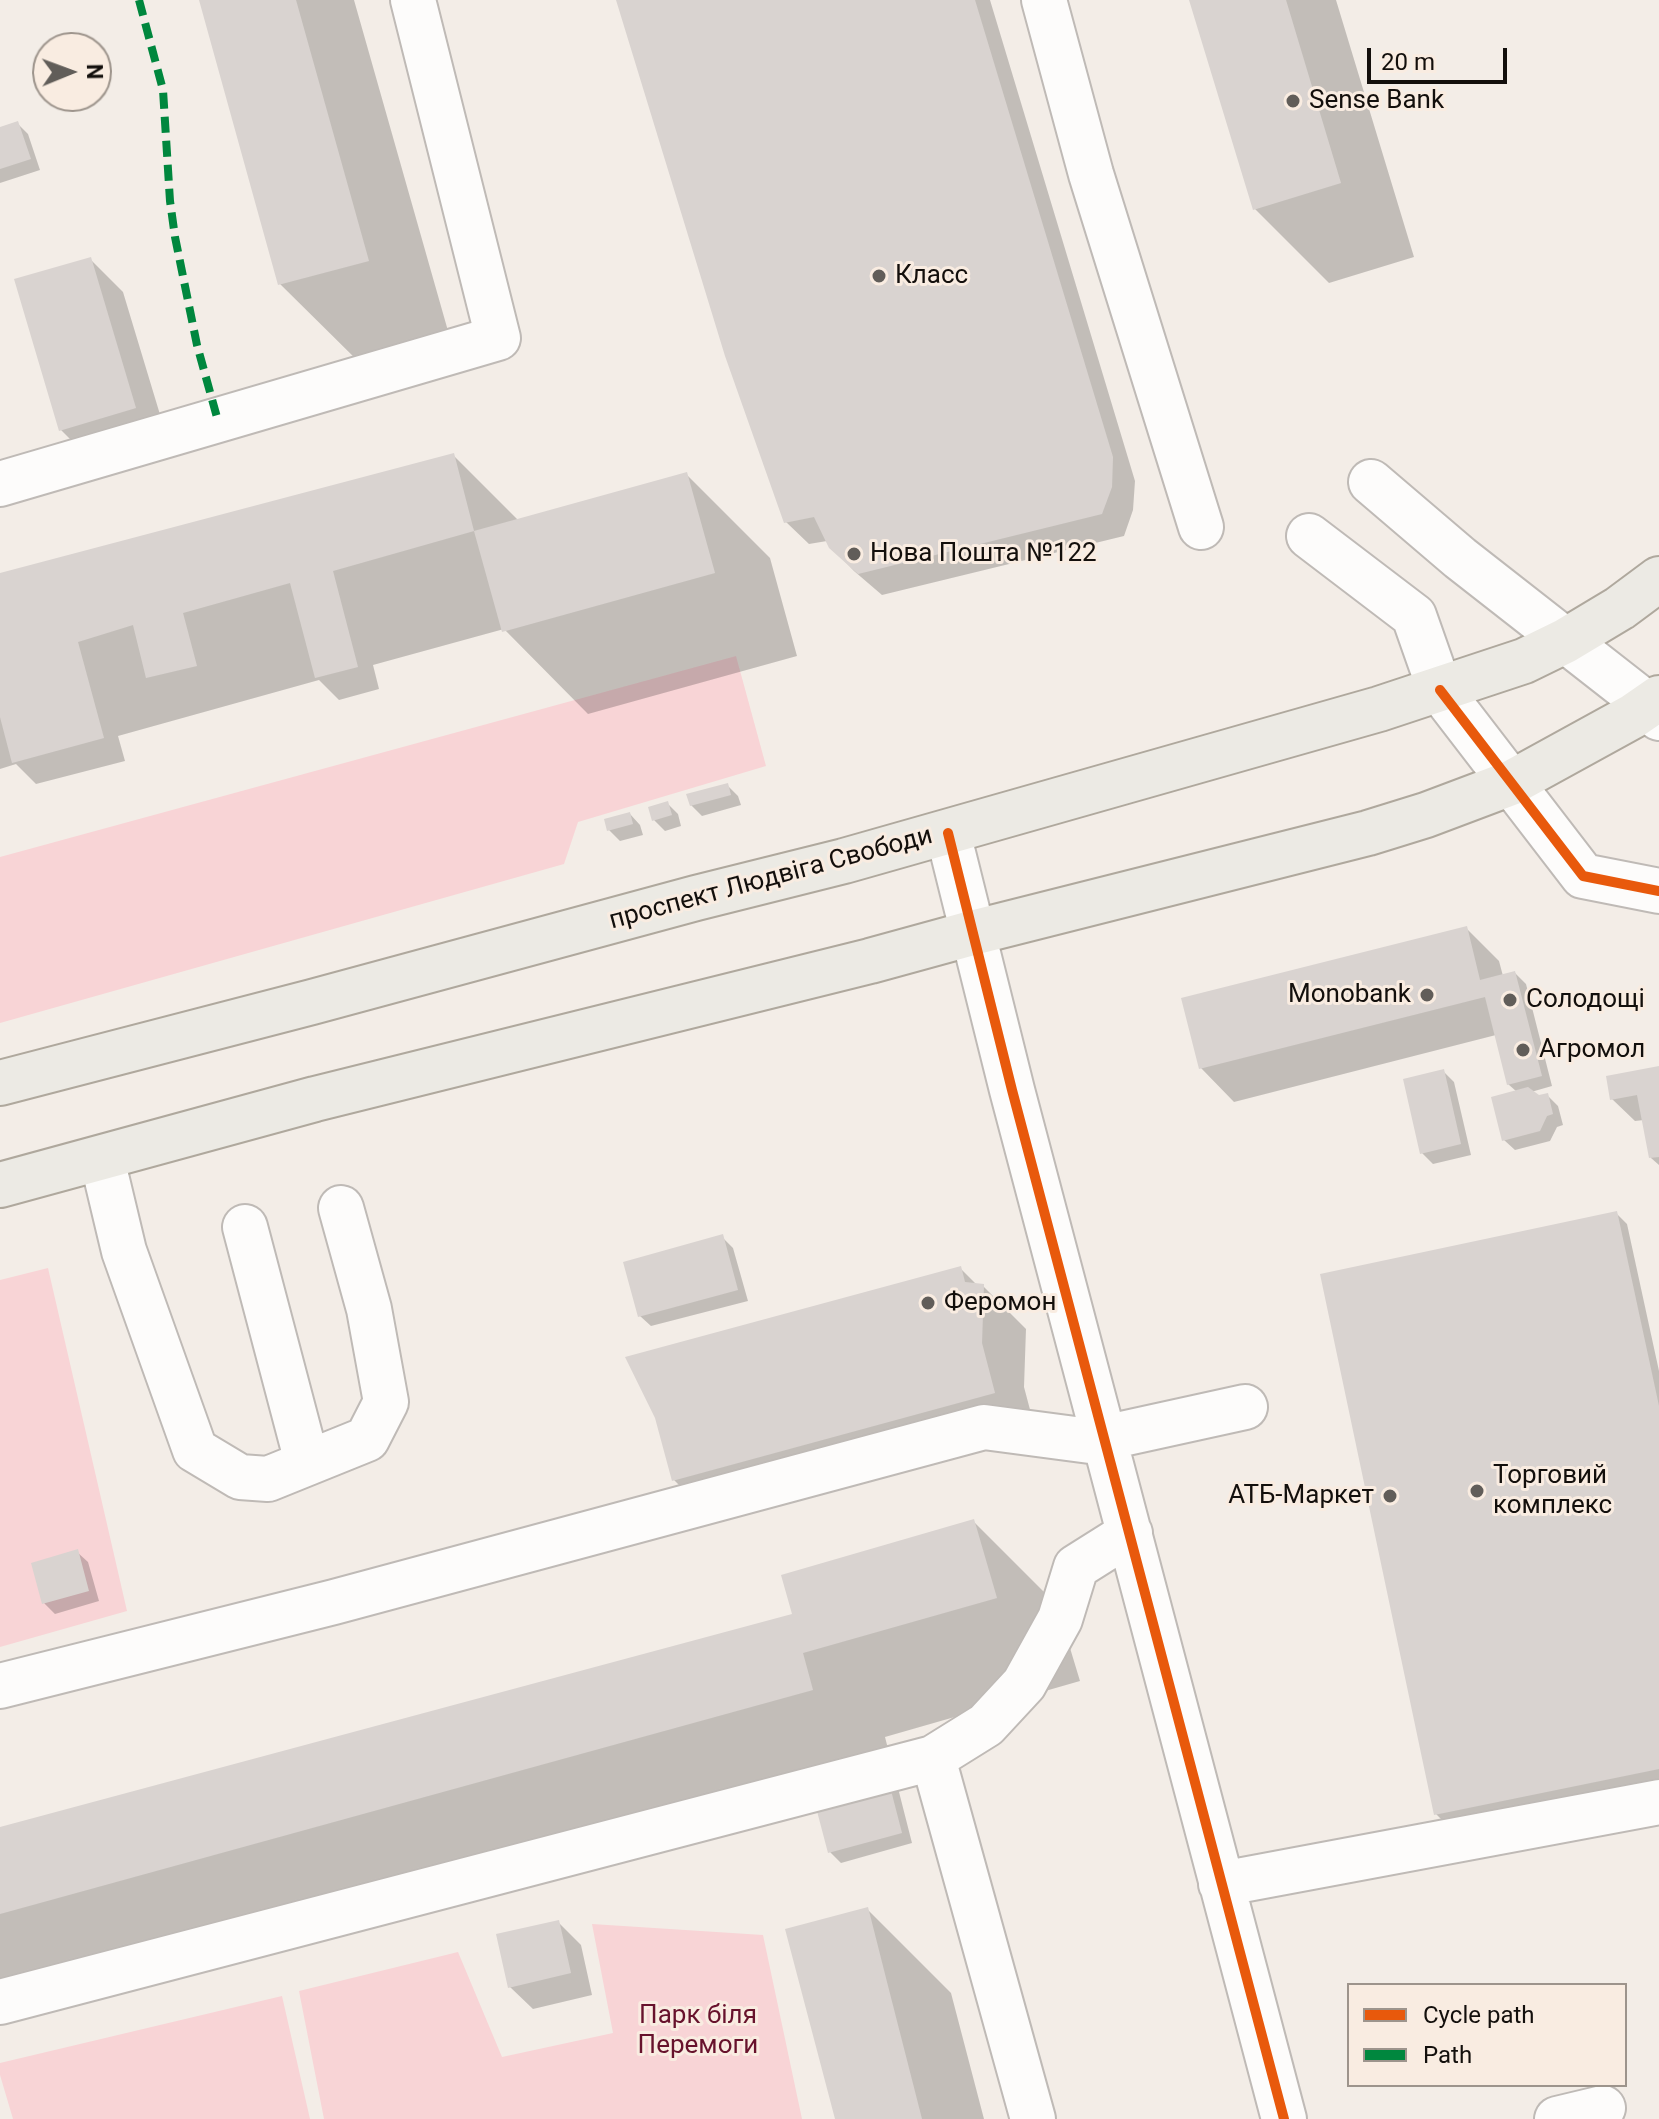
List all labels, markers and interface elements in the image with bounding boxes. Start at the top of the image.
north arrow [32,32,112,112]
scale bar [1371,32,1511,82]
text: 20 m [1381,48,1435,76]
text: N [82,64,107,80]
place label: Sense Bank [1309,85,1444,117]
marker: Sense Bank [1284,92,1302,110]
place label: Класс [895,260,968,292]
marker: Класс [870,267,888,285]
place label: Нова Пошта №122 [870,538,1097,570]
marker: Нова Пошта №122 [845,545,863,563]
street label: проспект Людвіга Свободи [606,821,936,937]
place label: Monobank [1288,979,1411,1011]
place label: Солодощі [1526,984,1645,1016]
marker: Monobank [1418,986,1436,1004]
marker: Солодощі [1501,991,1519,1009]
place label: Агромол [1539,1034,1645,1066]
marker: Агромол [1514,1041,1532,1059]
place label: Феромон [944,1287,1056,1319]
marker: Феромон [919,1294,937,1312]
place label: Торговий комплекс [1493,1460,1612,1522]
place label: АТБ-Маркет [1228,1480,1374,1512]
marker: Торговий комплекс [1468,1482,1486,1500]
marker: АТБ-Маркет [1381,1487,1399,1505]
legend [1347,1983,1627,2087]
park label: Парк біля Перемоги [638,2000,758,2062]
text: Cycle path [1423,2001,1535,2029]
text: Path [1423,2041,1472,2069]

